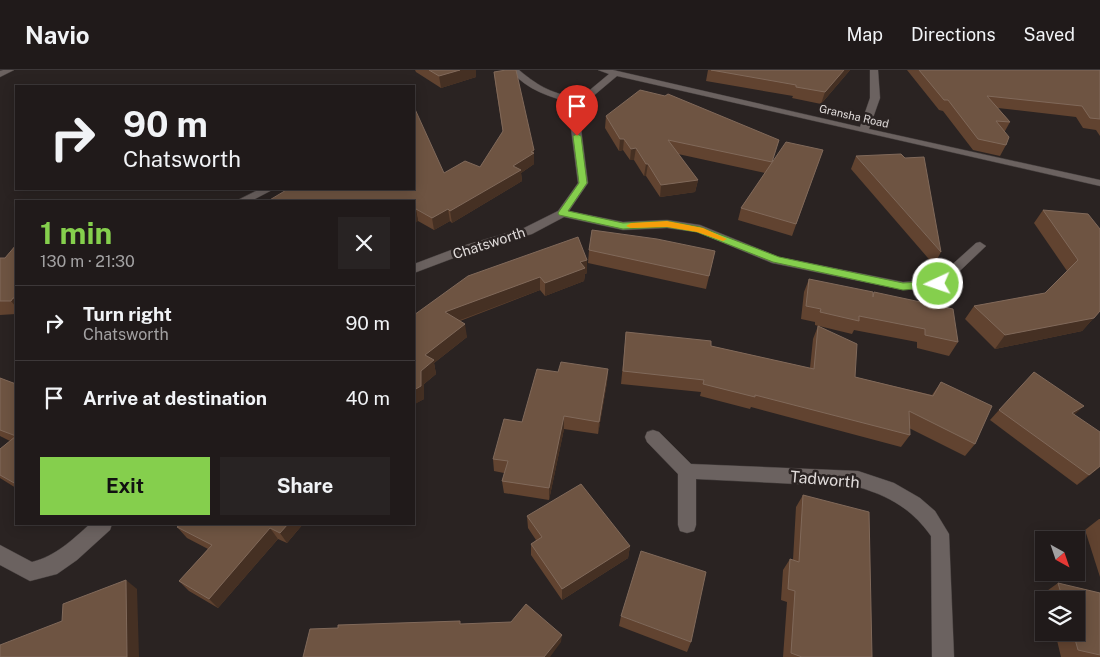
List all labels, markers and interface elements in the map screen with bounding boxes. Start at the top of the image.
text: Navio [25,21,90,49]
text: Map [846,24,883,45]
text: Directions [911,24,996,45]
text: Saved [1024,24,1075,45]
pin [556,85,598,136]
icon: arrive [563,92,591,120]
street label: Gransha Road [818,102,890,130]
text: 90 m [123,104,208,145]
icon: right [40,105,105,170]
text: Chatsworth [123,146,241,172]
text: 1 min [40,215,112,251]
button: close [338,217,390,269]
street label: Chatsworth [451,224,527,262]
text: 130 m · 21:30 [40,252,135,271]
position arrow [911,257,963,309]
text: Turn right [83,303,172,325]
icon: right [40,309,68,337]
text: 90 m [346,312,390,334]
text: Chatsworth [83,325,169,344]
icon: arrive [40,384,68,412]
text: Arrive at destination [83,387,267,409]
text: 40 m [345,387,390,409]
button: Exit [40,457,210,515]
button: Share [220,457,390,515]
street label: Tadworth [789,467,861,492]
north arrow [1035,531,1085,581]
map controls [1035,531,1085,641]
button: layers [1035,591,1085,641]

